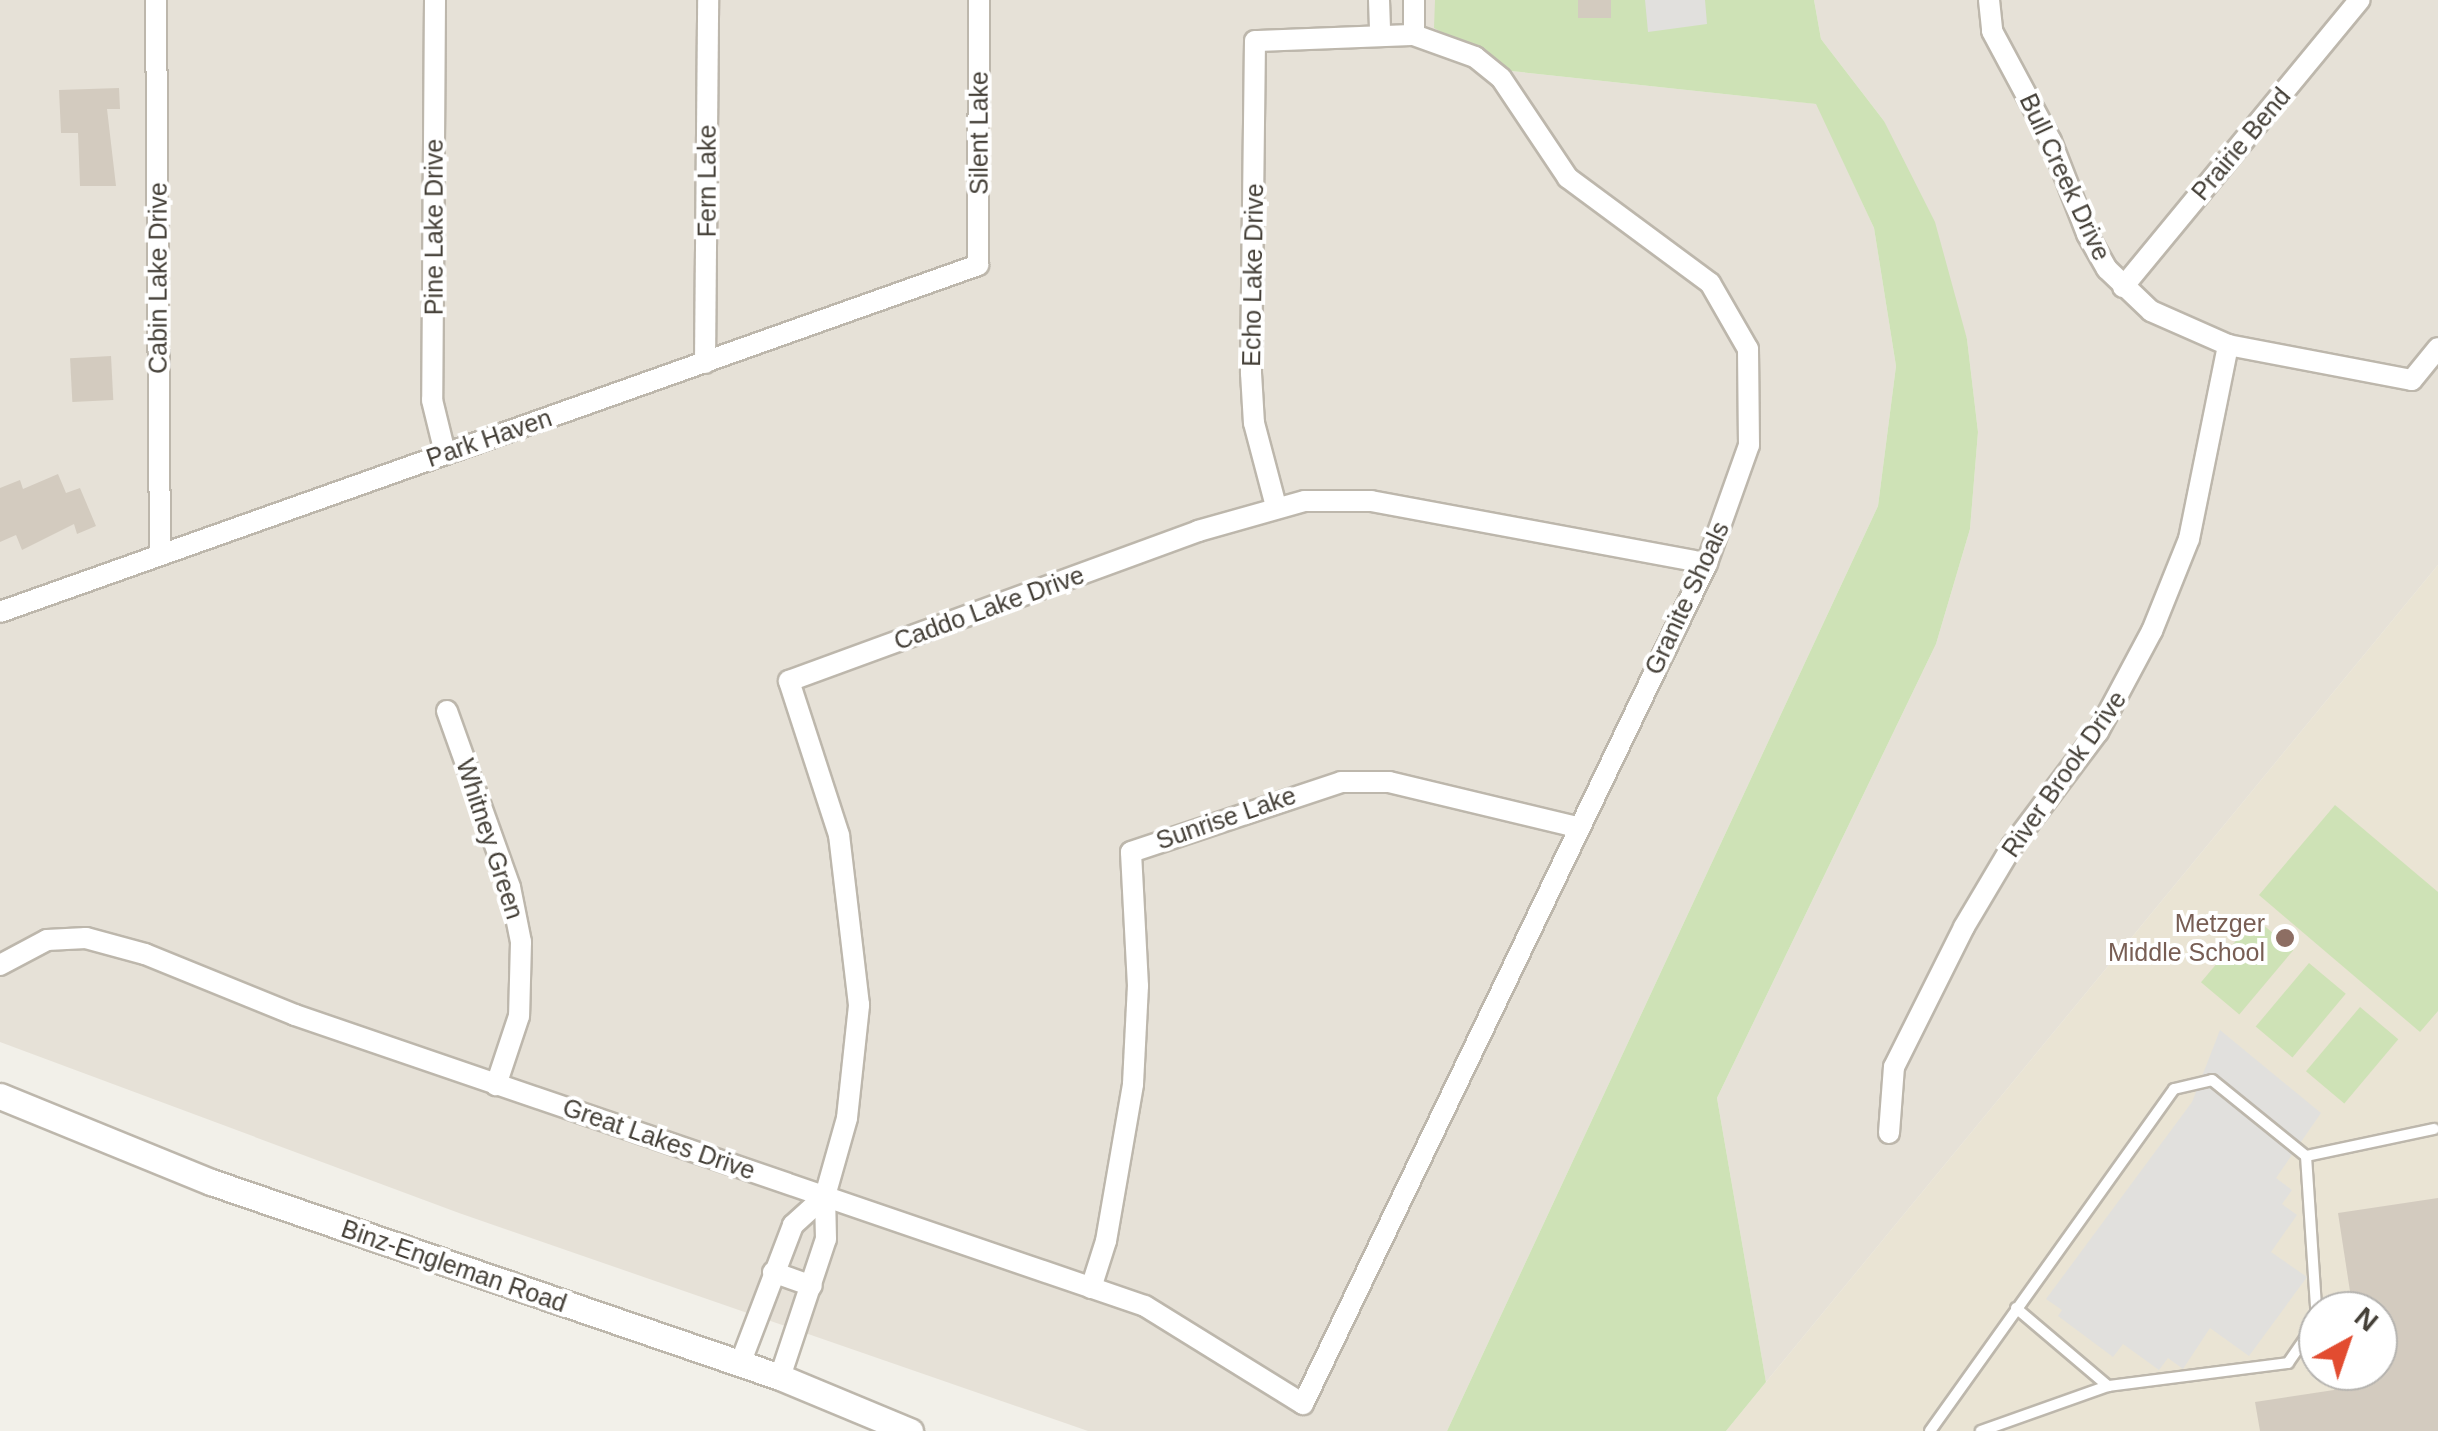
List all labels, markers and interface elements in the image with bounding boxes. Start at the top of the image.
street label: Silent Lake [964,71,994,195]
street label: Prairie Bend [2185,82,2297,206]
street label: Bull Creek Drive [2013,89,2117,265]
street label: Fern Lake [692,125,722,237]
street label: Pine Lake Drive [419,139,449,315]
street label: Cabin Lake Drive [143,182,173,374]
street label: Echo Lake Drive [1236,183,1270,367]
street label: Park Haven [422,403,556,473]
street label: Granite Shoals [1638,517,1736,679]
street label: Caddo Lake Drive [890,560,1088,656]
street label: River Brook Drive [1996,685,2132,863]
street label: Whitney Green [450,755,530,923]
street label: Sunrise Lake [1152,780,1300,856]
place label: Metzger Middle School [2108,909,2265,968]
marker: Metzger Middle School [2274,927,2296,949]
street label: Great Lakes Drive [559,1092,759,1186]
street label: Binz-Engleman Road [337,1213,571,1319]
north arrow [2298,1291,2398,1391]
text: N [2349,1301,2384,1338]

